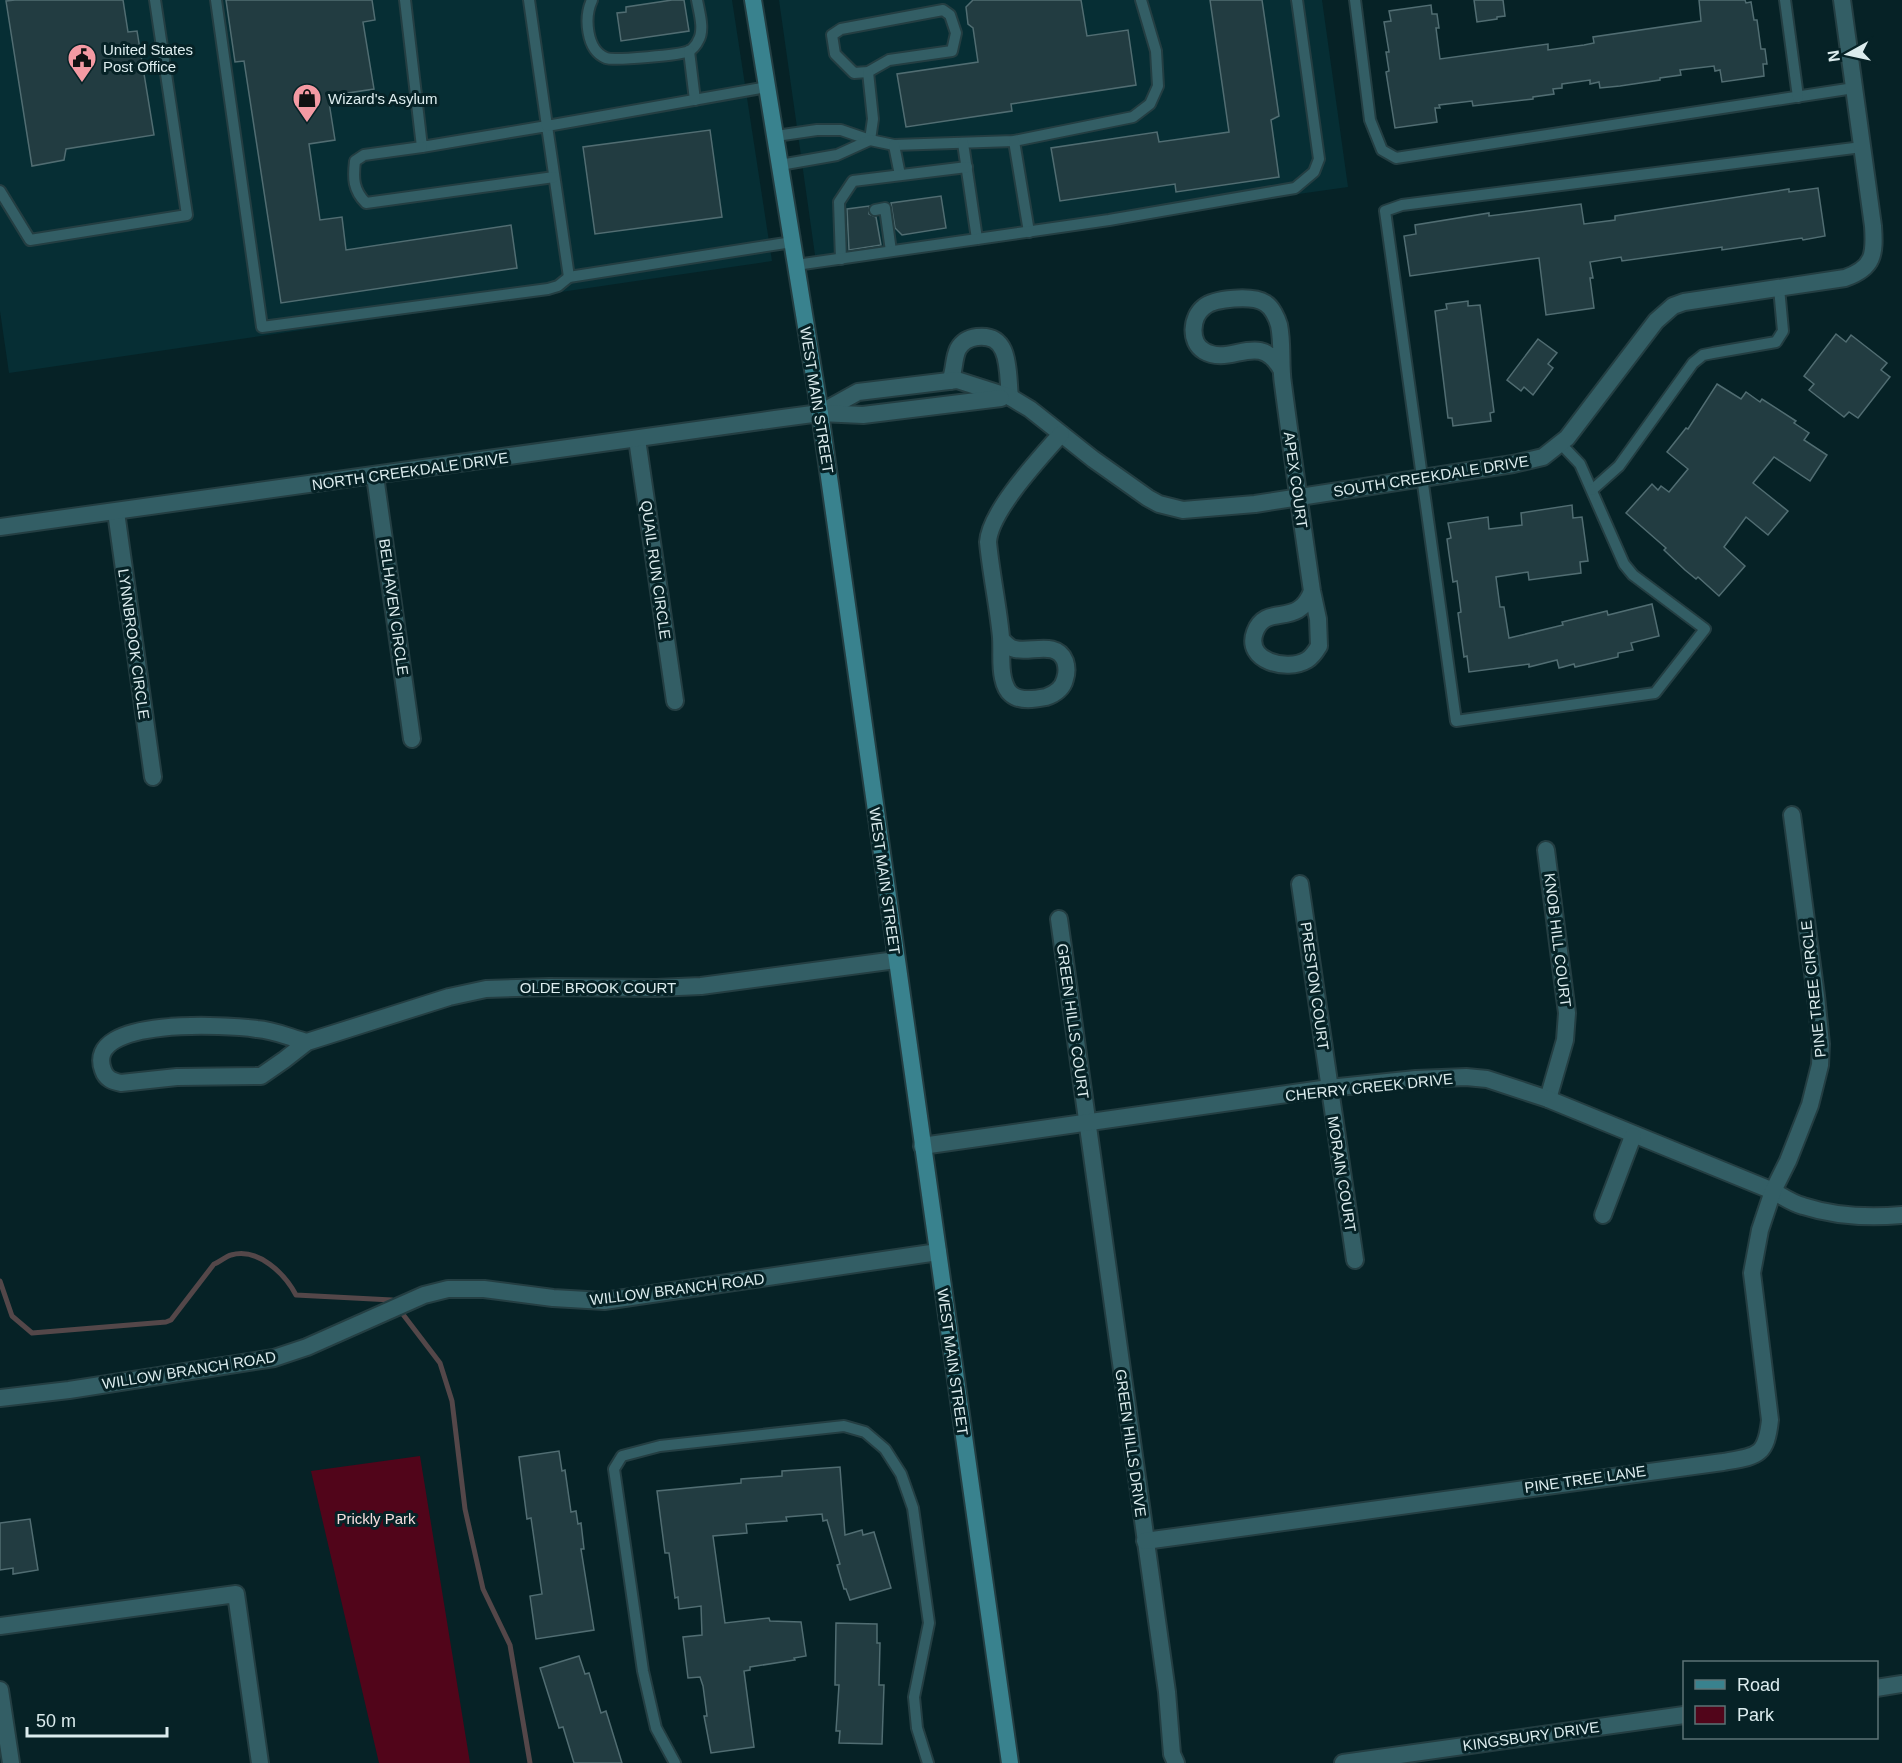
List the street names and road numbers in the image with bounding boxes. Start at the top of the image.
street label: WEST MAIN STREET [797,326,837,474]
street label: APEX COURT [1281,431,1311,529]
street label: NORTH CREEKDALE DRIVE [311,449,509,493]
street label: SOUTH CREEKDALE DRIVE [1332,452,1530,500]
street label: QUAIL RUN CIRCLE [638,499,674,641]
street label: BELHAVEN CIRCLE [376,537,412,677]
street label: LYNNBROOK CIRCLE [115,567,153,721]
street label: WEST MAIN STREET [866,806,904,956]
street label: KNOB HILL COURT [1541,872,1575,1008]
street label: PINE TREE CIRCLE [1797,919,1829,1059]
street label: PRESTON COURT [1298,921,1332,1051]
street label: GREEN HILLS COURT [1054,942,1092,1100]
street label: OLDE BROOK COURT [520,979,676,996]
street label: CHERRY CREEK DRIVE [1284,1070,1454,1104]
street label: MORAIN COURT [1324,1115,1360,1233]
street label: WILLOW BRANCH ROAD [589,1270,765,1308]
street label: WEST MAIN STREET [934,1287,972,1437]
street label: WILLOW BRANCH ROAD [101,1348,277,1392]
street label: GREEN HILLS DRIVE [1112,1368,1150,1518]
street label: PINE TREE LANE [1523,1462,1647,1496]
street label: KINGSBURY DRIVE [1462,1718,1600,1754]

